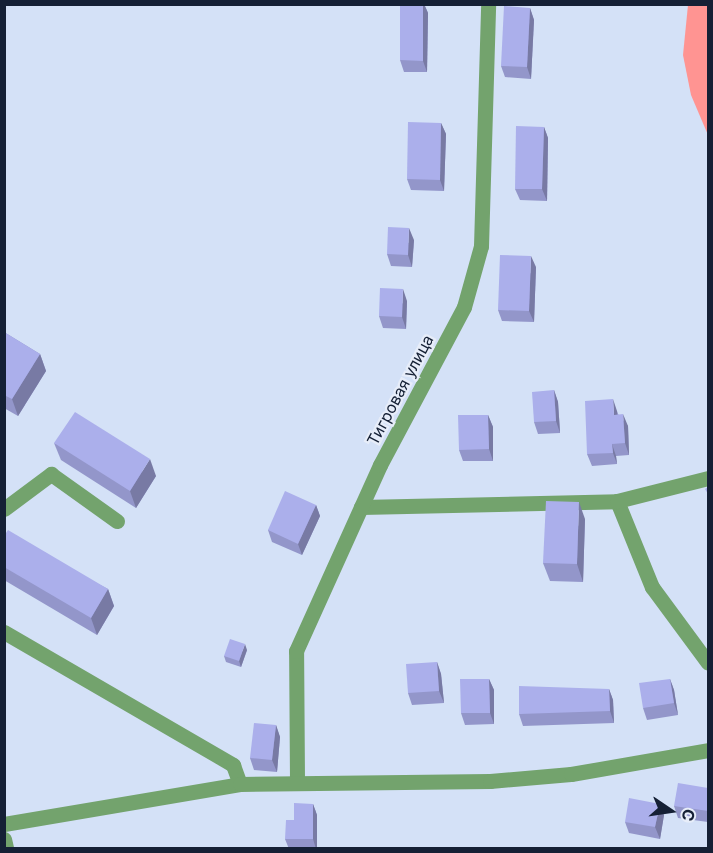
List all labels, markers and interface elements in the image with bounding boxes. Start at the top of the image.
street label: Тигровая улица [363,331,437,449]
north arrow [641,781,701,841]
text: С [677,807,700,823]

